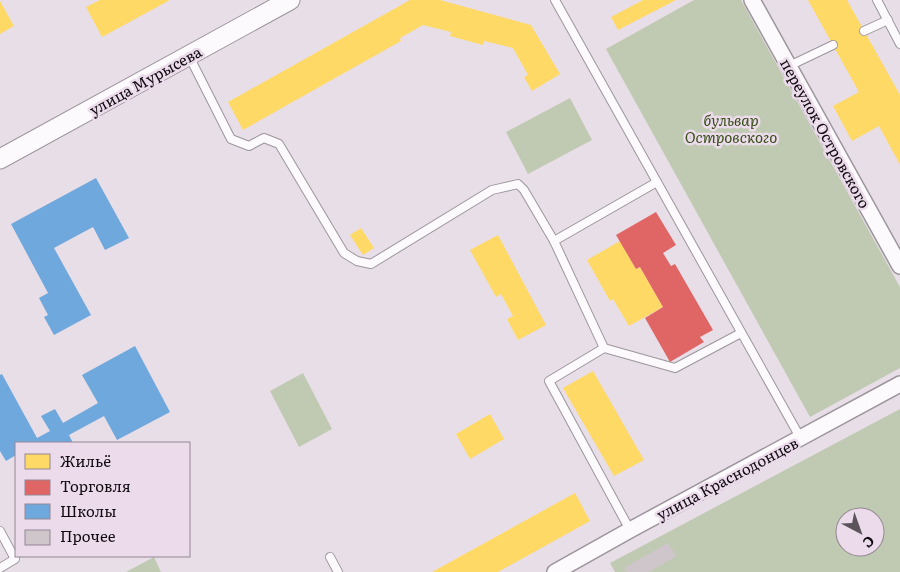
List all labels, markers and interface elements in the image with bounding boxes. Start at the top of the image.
street label: улица Мурысева [84,39,206,121]
street label: переулок Островского [775,54,877,212]
park label: бульвар Островского [685,108,777,148]
street label: улица Краснодонцев [652,431,802,525]
legend [15,442,190,557]
text: Жильё [60,449,111,472]
text: Торговля [60,474,131,497]
text: Школы [60,499,116,522]
north arrow [835,507,885,557]
text: Прочее [60,524,116,547]
text: С [859,532,880,553]

